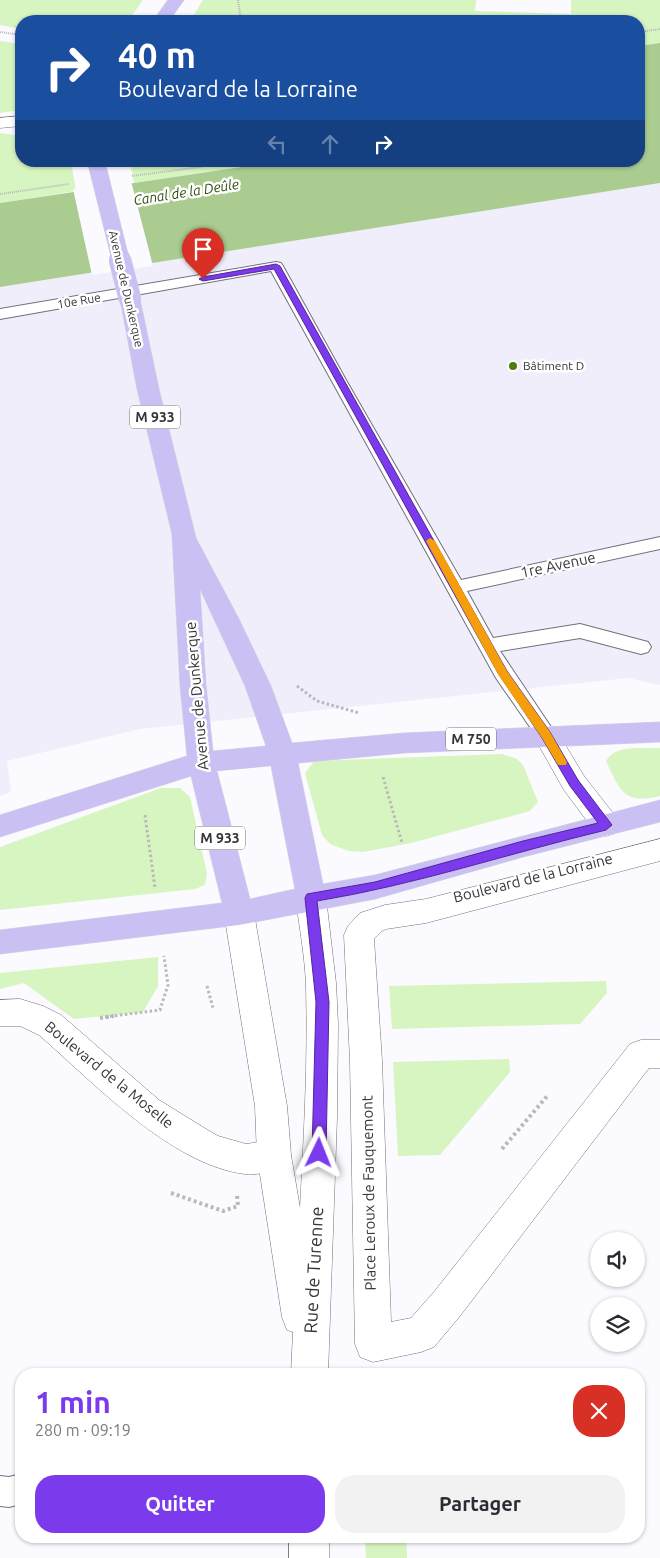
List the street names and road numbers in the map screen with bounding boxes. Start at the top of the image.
street label: Avenue de Dunkerque [107,229,146,348]
street label: 10e Rue [56,290,102,311]
road number: M 933 [130,406,180,428]
street label: 1re Avenue [519,548,597,581]
street label: Avenue de Dunkerque [182,621,211,771]
road number: M 750 [446,728,496,751]
road number: M 933 [195,826,245,850]
street label: Boulevard de la Lorraine [451,849,614,906]
street label: Boulevard de la Moselle [42,1018,177,1132]
street label: Place Leroux de Fauquemont [358,1095,379,1291]
street label: Rue de Turenne [300,1206,326,1334]

